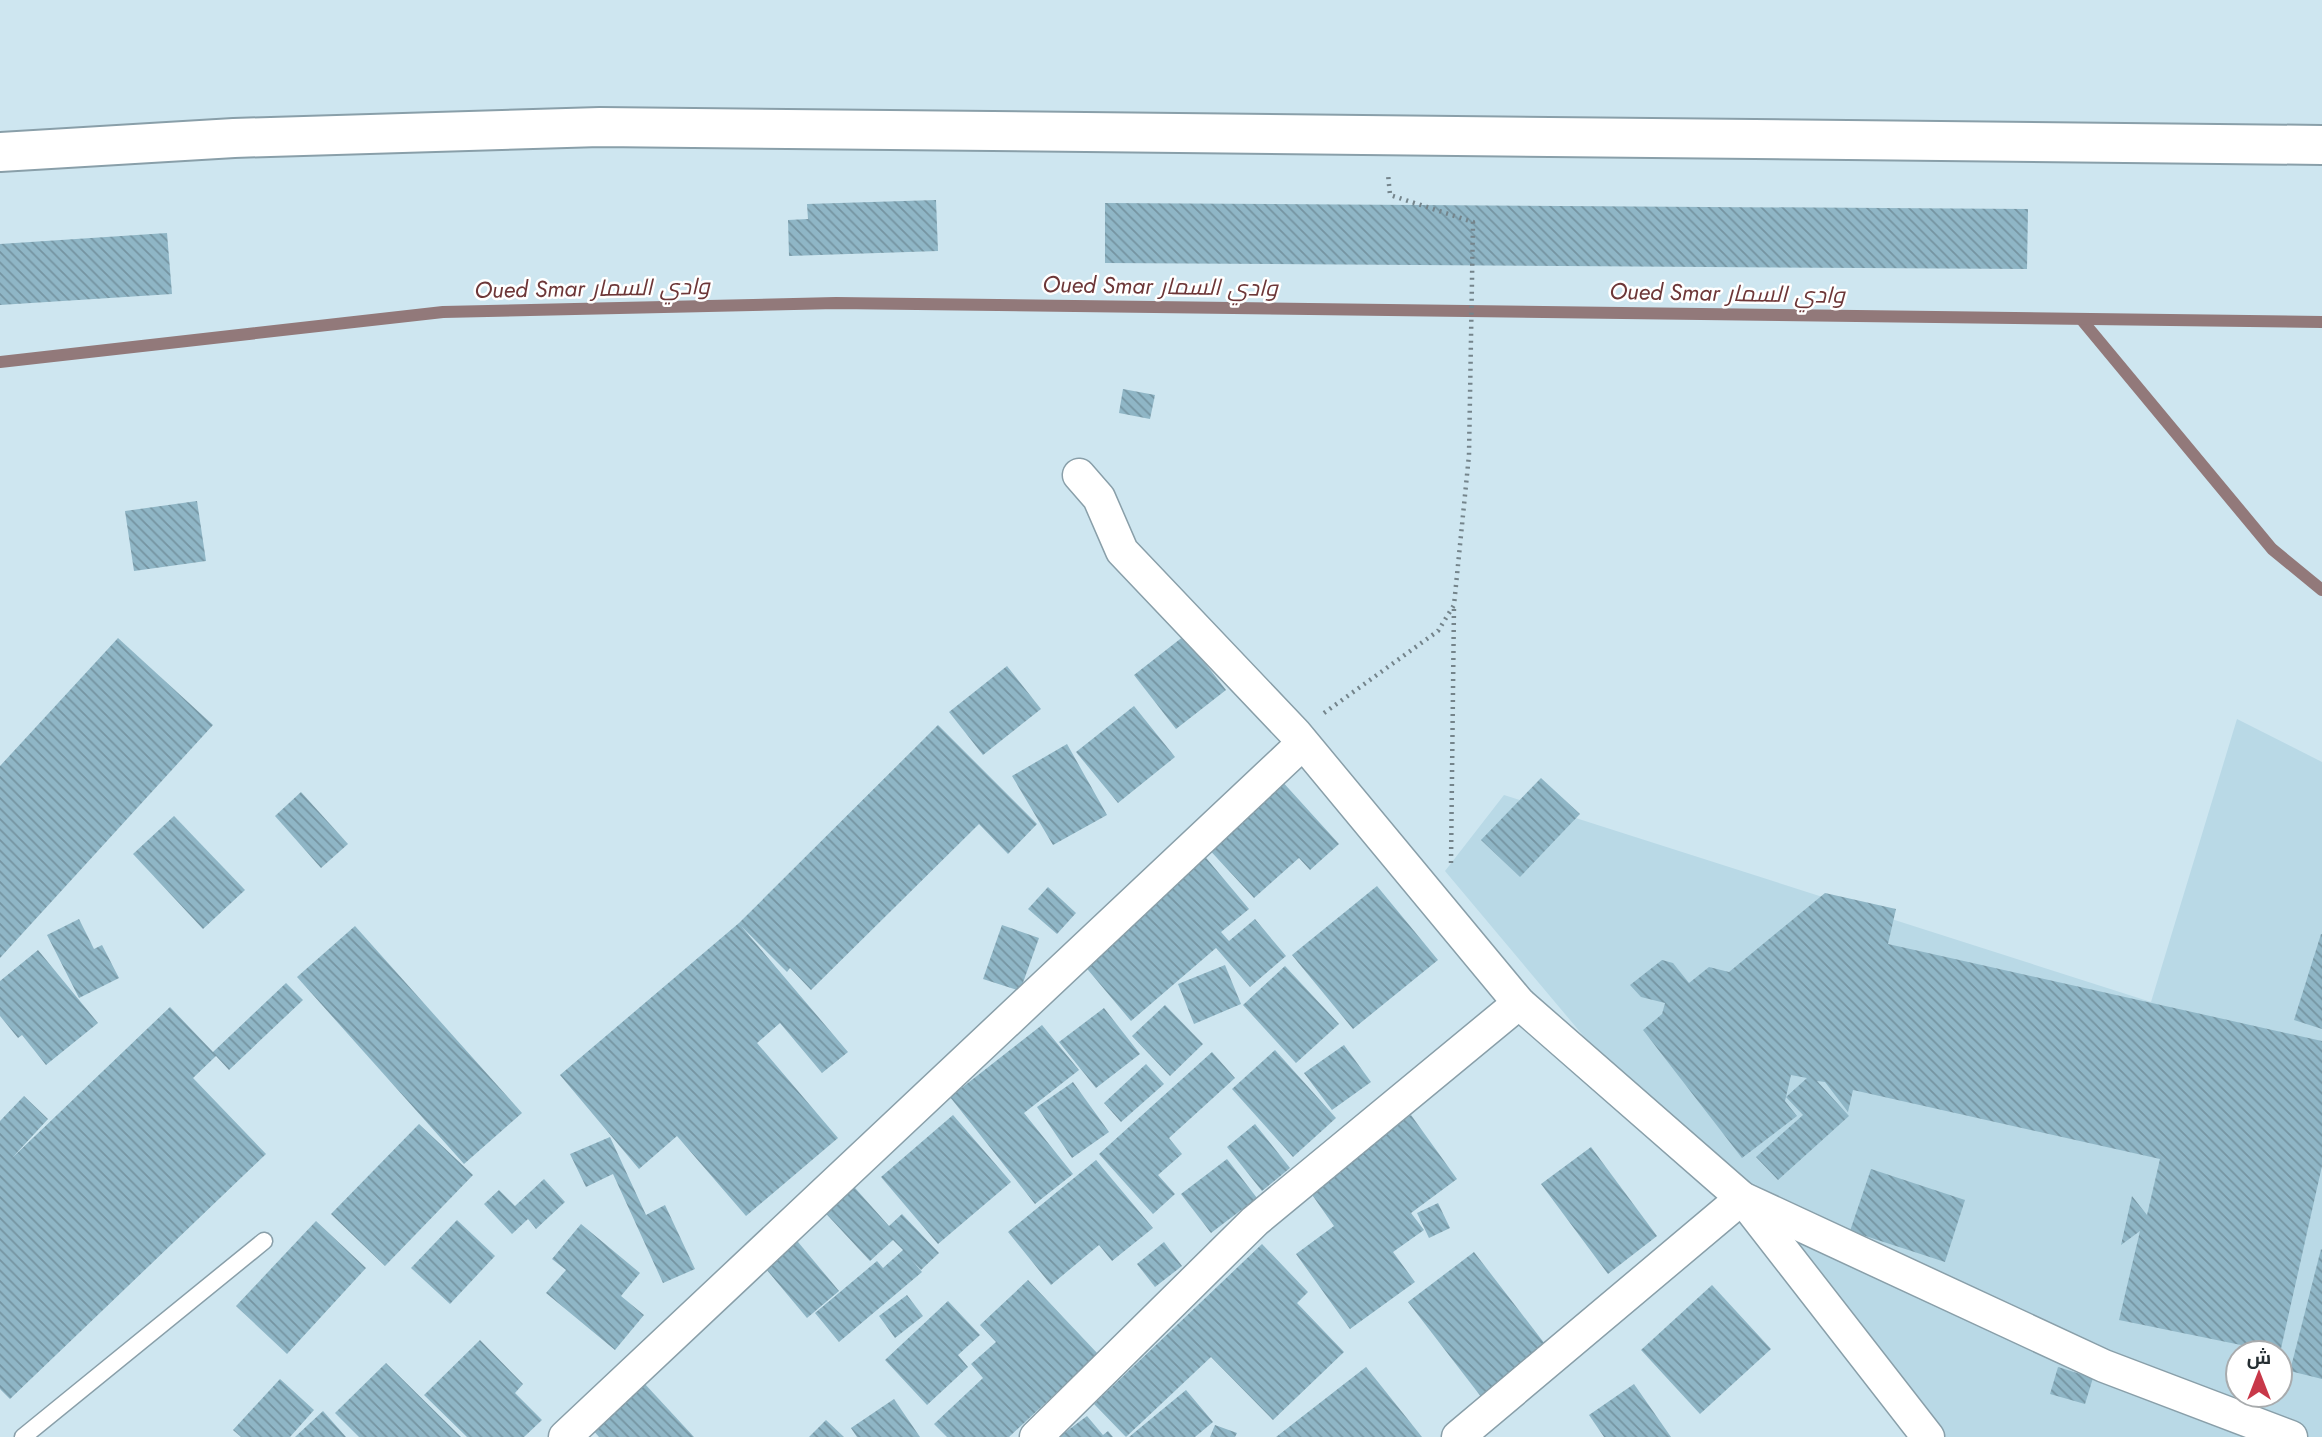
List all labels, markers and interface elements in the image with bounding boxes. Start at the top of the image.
water label: Oued Smar وادي السمار [1042,267,1279,306]
water label: Oued Smar وادي السمار [474,269,711,308]
water label: Oued Smar وادي السمار [1609,274,1846,313]
north arrow [2224,1339,2294,1409]
text: ش [2247,1344,2271,1371]

